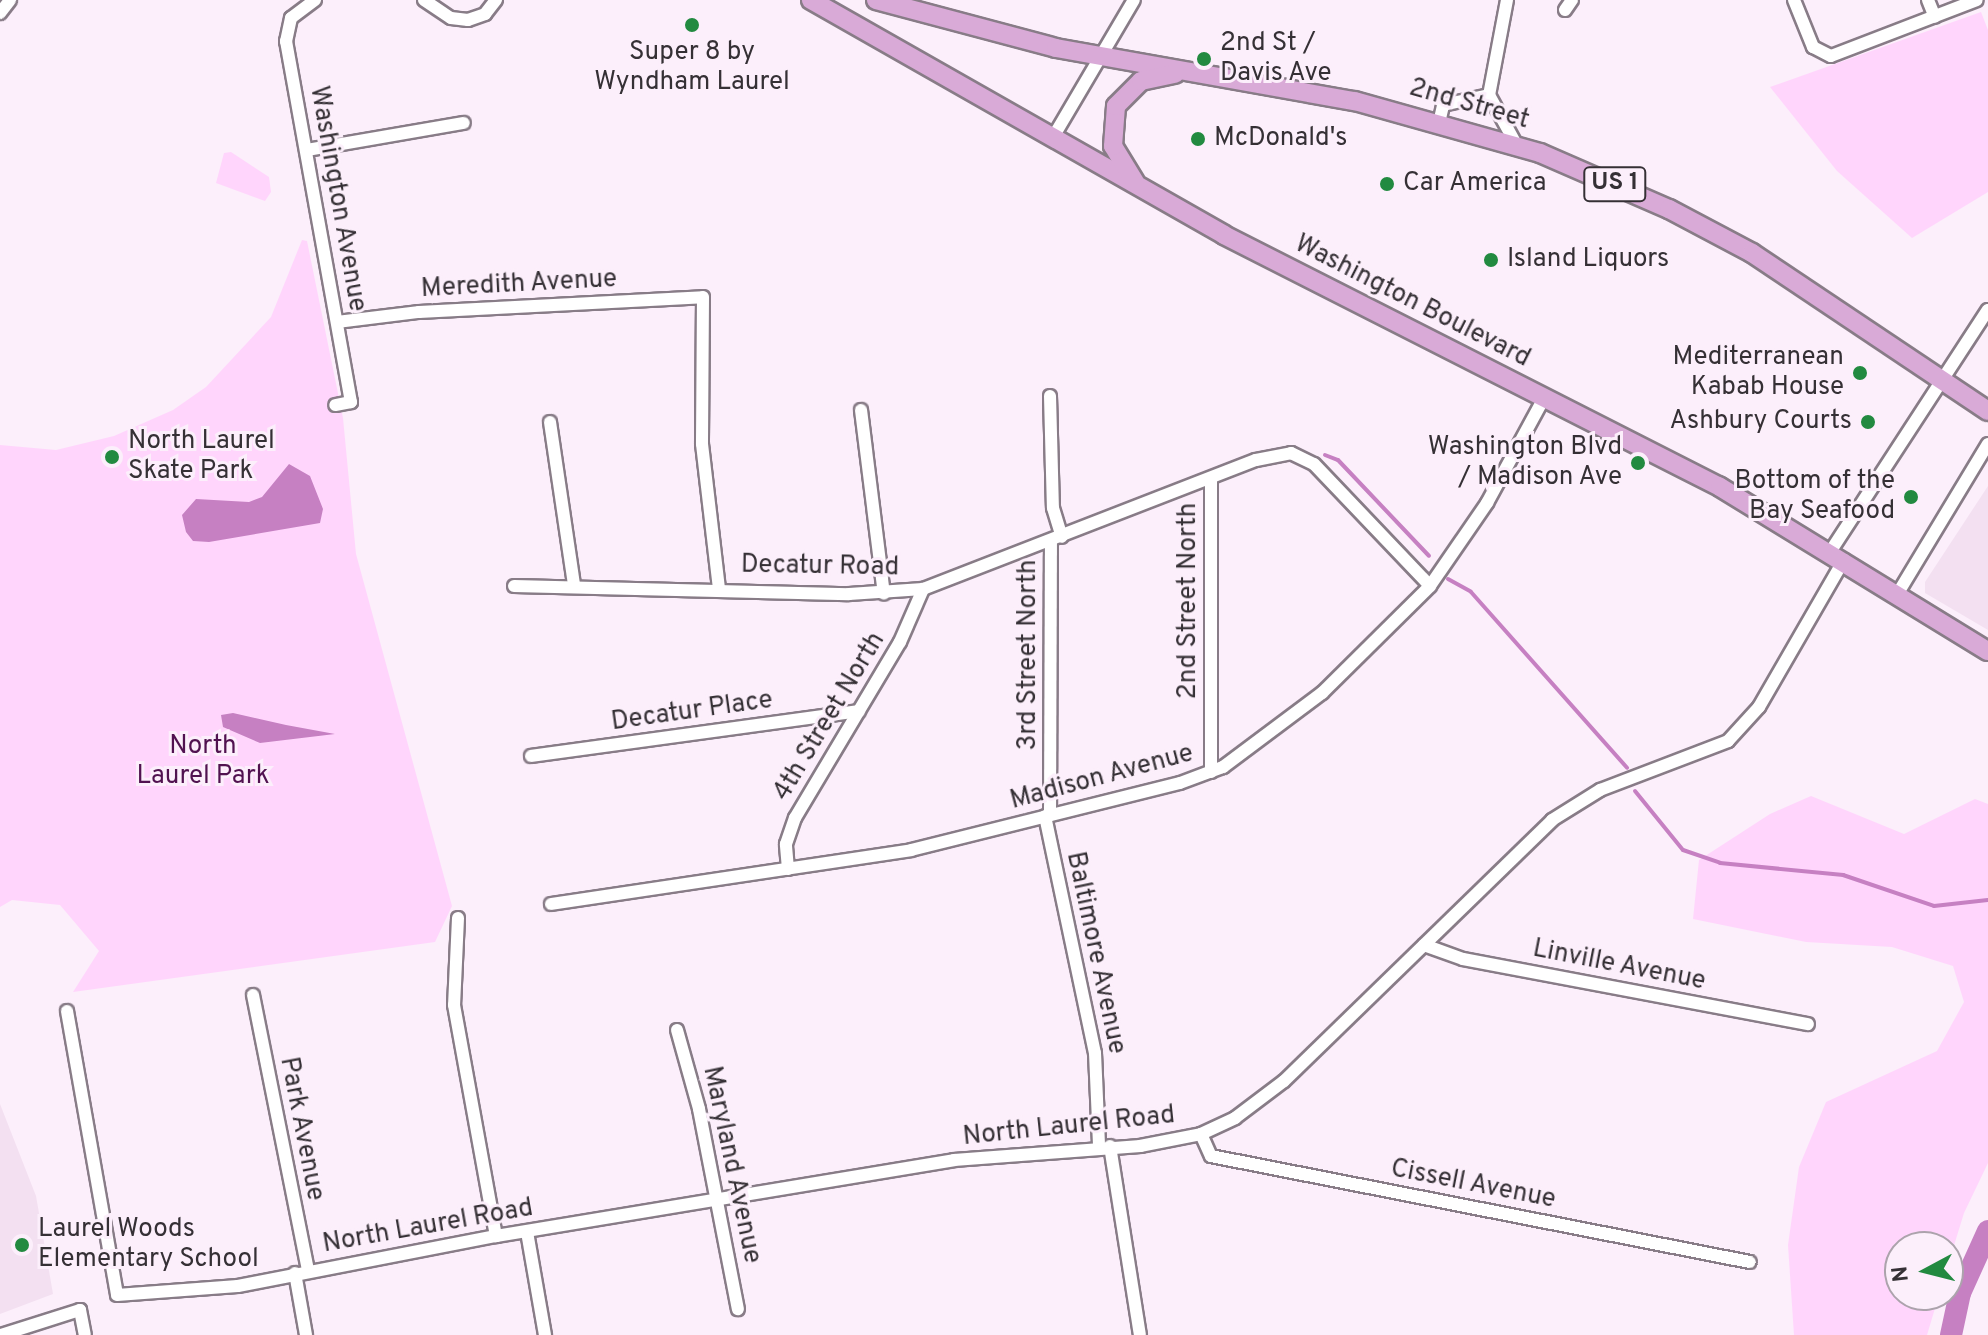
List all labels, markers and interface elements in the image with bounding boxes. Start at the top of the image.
marker: Super 8 by Wyndham Laurel [683,16,701,34]
place label: 2nd St / Davis Ave [1220,28,1333,90]
place label: Super 8 by Wyndham Laurel [594,37,790,98]
marker: 2nd St / Davis Ave [1195,50,1213,68]
street label: 2nd Street [1405,73,1533,137]
street label: Washington Avenue [302,83,372,315]
place label: McDonald's [1214,123,1347,155]
marker: McDonald's [1189,130,1207,148]
road number: US 1 [1583,164,1647,204]
place label: Car America [1403,168,1547,200]
marker: Car America [1378,175,1396,193]
street label: Washington Boulevard [1289,229,1535,375]
place label: Island Liquors [1507,244,1669,276]
marker: Island Liquors [1482,251,1500,269]
street label: Meredith Avenue [420,264,618,306]
place label: Mediterranean Kabab House [1672,342,1844,404]
marker: Mediterranean Kabab House [1851,364,1869,382]
place label: Ashbury Courts [1669,406,1852,438]
marker: Ashbury Courts [1859,413,1877,431]
place label: North Laurel Skate Park [128,426,275,488]
place label: Washington Blvd / Madison Ave [1428,432,1622,494]
marker: North Laurel Skate Park [103,448,121,466]
marker: Washington Blvd / Madison Ave [1629,454,1647,472]
place label: Bottom of the Bay Seafood [1735,466,1895,528]
marker: Bottom of the Bay Seafood [1902,488,1920,506]
street label: 2nd Street North [1173,503,1205,699]
street label: Decatur Road [741,550,899,584]
street label: 3rd Street North [1013,560,1045,750]
street label: 4th Street North [767,627,893,807]
street label: Decatur Place [609,685,775,739]
park label: North Laurel Park [136,731,270,792]
street label: Madison Avenue [1006,738,1198,818]
street label: Baltimore Avenue [1058,849,1132,1057]
street label: Linville Avenue [1530,934,1708,998]
street label: Park Avenue [272,1054,330,1204]
street label: Maryland Avenue [695,1063,767,1267]
street label: North Laurel Road [961,1100,1177,1154]
street label: Cissell Avenue [1387,1154,1559,1216]
street label: North Laurel Road [320,1193,536,1261]
place label: Laurel Woods Elementary School [38,1214,259,1276]
north arrow [1884,1231,1964,1311]
marker: Laurel Woods Elementary School [13,1236,31,1254]
text: N [1887,1264,1916,1283]

